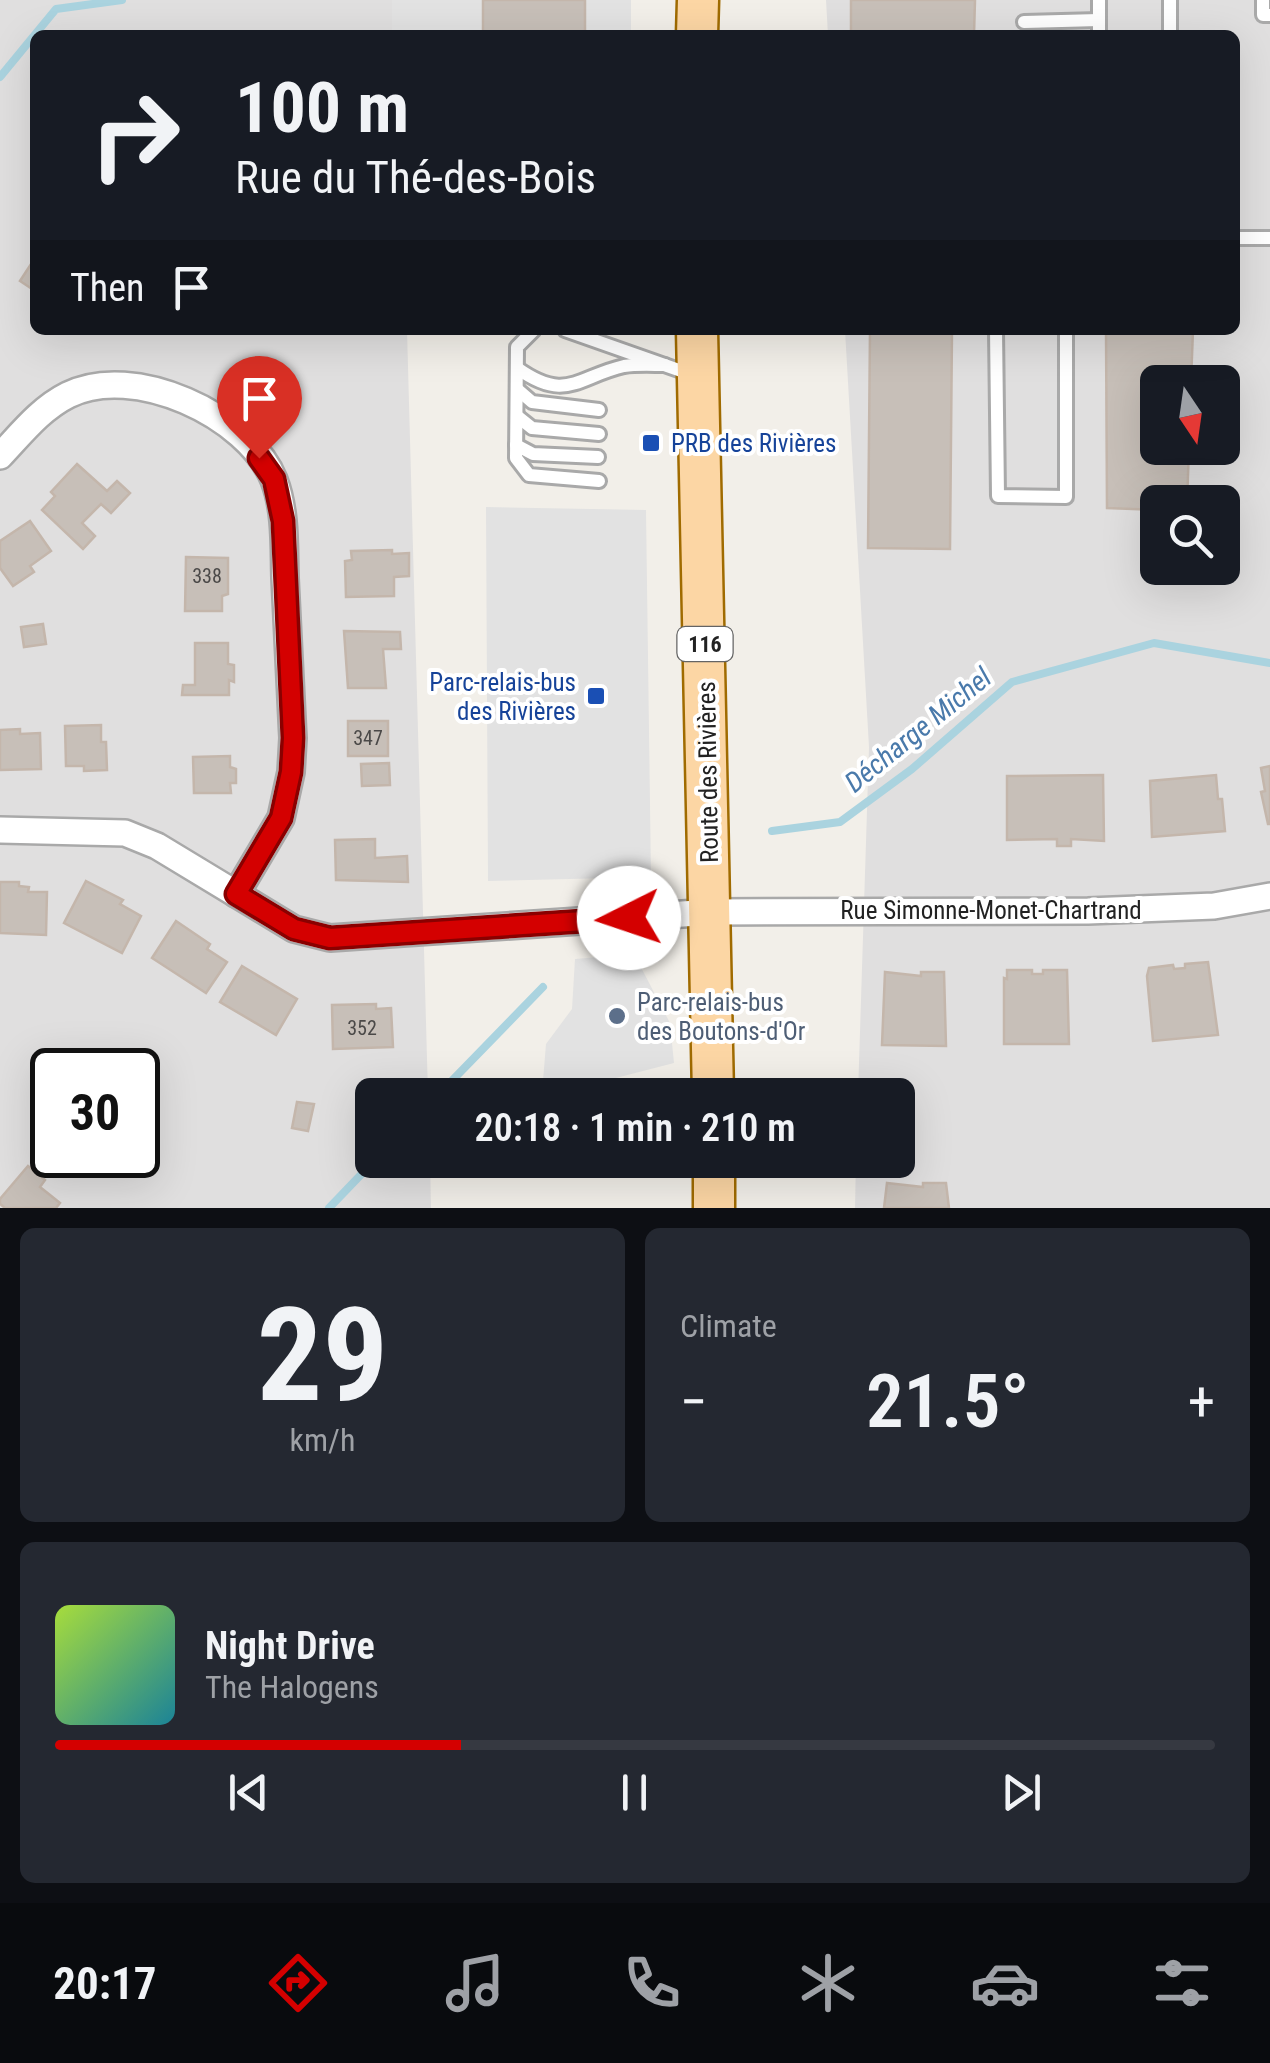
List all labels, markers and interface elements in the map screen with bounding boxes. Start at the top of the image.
text: 100 m [235,67,409,149]
icon: right [70,70,200,200]
text: Rue du Thé-des-Bois [235,151,596,204]
icon: arrive [164,260,219,315]
text: Then [70,266,144,310]
pin [217,356,302,459]
north arrow [1140,365,1240,465]
map controls [1140,365,1240,585]
icon: arrive [232,371,287,426]
place label: PRB des Rivières [671,429,836,458]
marker: PRB des Rivières [640,432,662,454]
button: search [1140,485,1240,585]
house number: 338 [192,564,222,588]
road number: 116 [678,627,732,661]
water label: Décharge Michel [838,660,998,799]
place label: Parc-relais-bus des Rivières [429,668,576,726]
street label: Route des Rivières [692,681,724,863]
marker: Parc-relais-bus des Rivières [585,685,607,707]
house number: 347 [353,726,383,750]
position arrow [577,866,681,970]
street label: Rue Simonne-Monet-Chartrand [840,896,1142,925]
place label: Parc-relais-bus des Boutons-d'Or [637,988,806,1046]
marker: Parc-relais-bus des Boutons-d'Or [606,1005,628,1027]
house number: 352 [347,1016,377,1040]
speed limit sign: 30 [30,1048,160,1178]
text: 20:18 · 1 min · 210 m [475,1106,795,1150]
text: 29 [257,1279,388,1432]
text: Climate [680,1307,777,1345]
text: 21.5° [866,1357,1029,1445]
text: − [680,1370,708,1434]
text: + [1188,1370,1215,1434]
text: km/h [290,1421,355,1459]
text: Night Drive [205,1624,375,1668]
text: The Halogens [205,1668,379,1706]
icon: previous [221,1765,276,1820]
icon: pause [607,1765,662,1820]
icon: next [994,1765,1049,1820]
icon: directions [263,1948,333,2018]
icon: music [440,1948,510,2018]
icon: phone [617,1948,687,2018]
icon: climate [793,1948,863,2018]
icon: car [970,1948,1040,2018]
icon: filters [1147,1948,1217,2018]
text: 20:17 [53,1957,157,2010]

